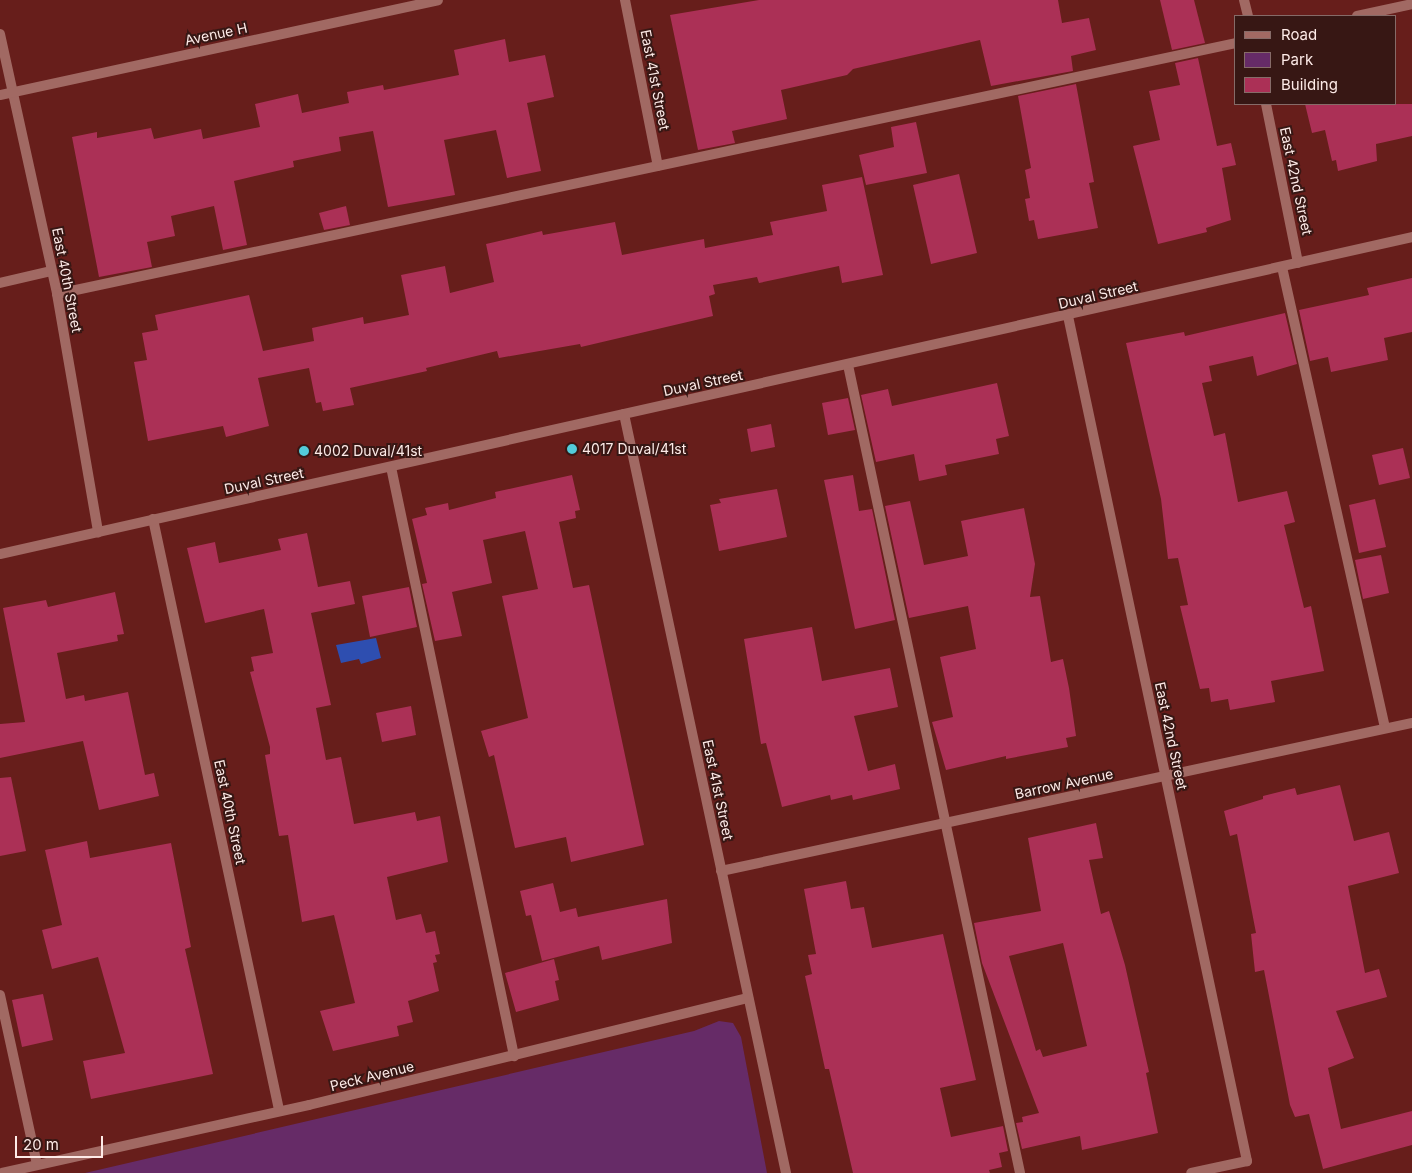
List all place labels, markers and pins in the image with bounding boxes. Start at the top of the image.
place label: 4017 Duval/41st [582,441,686,457]
place label: 4002 Duval/41st [314,443,422,459]
marker: 4017 Duval/41st [566,443,578,455]
marker: 4002 Duval/41st [298,445,310,457]

